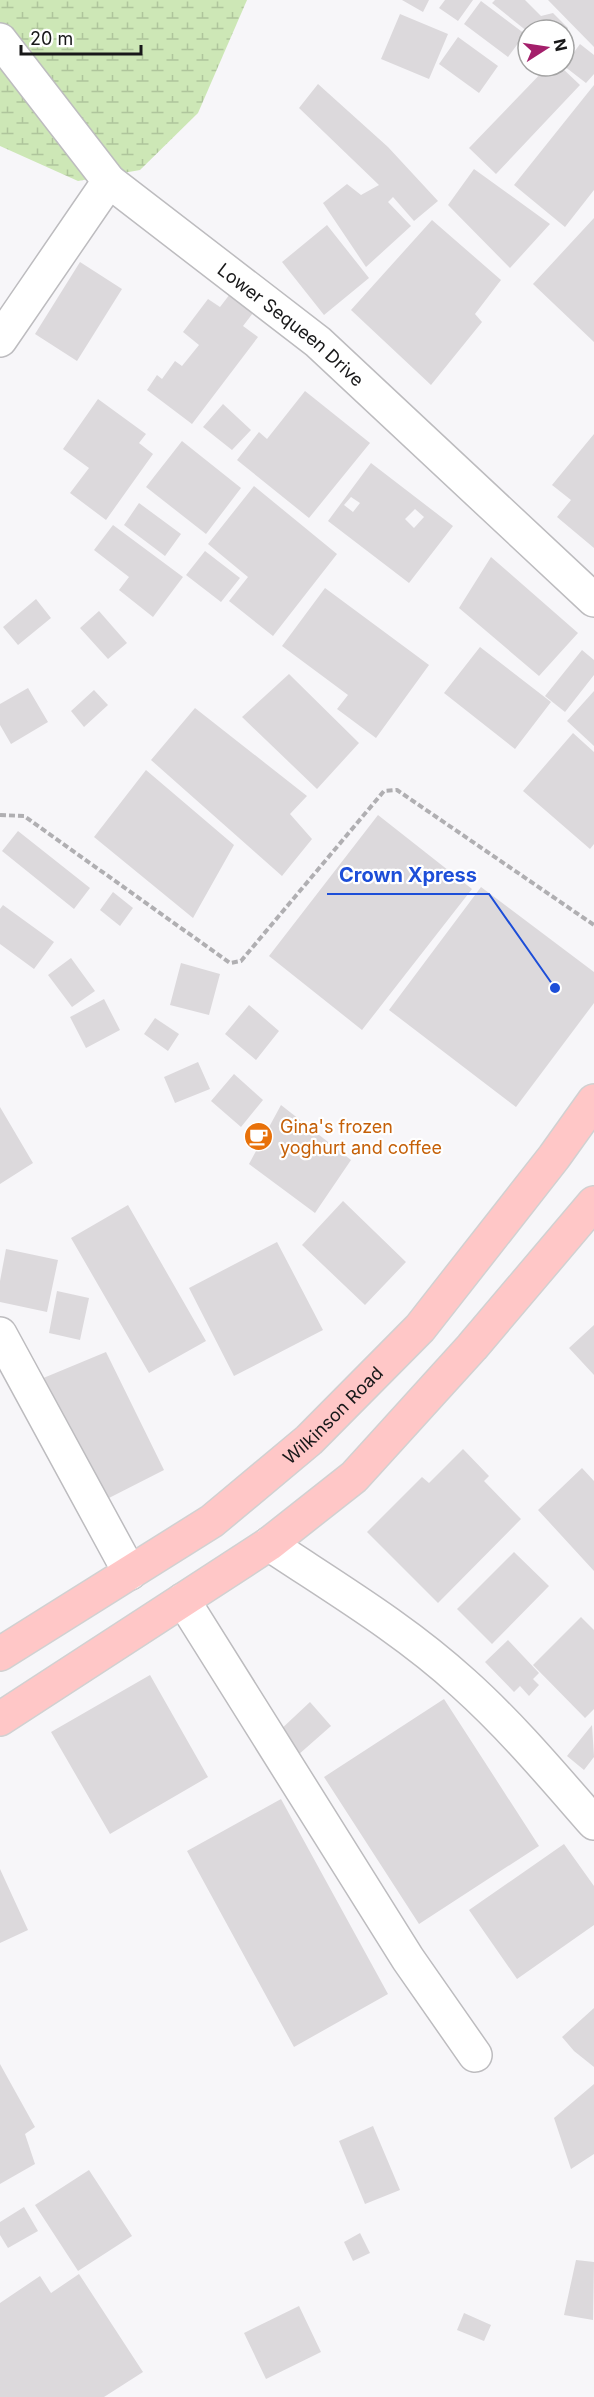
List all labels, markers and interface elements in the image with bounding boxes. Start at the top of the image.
scale bar [21,18,141,56]
north arrow [516,18,576,78]
text: 20 m [30,28,73,49]
text: N [550,37,572,53]
street label: Lower Sequeen Drive [214,258,368,390]
callout: Crown Xpress [327,856,489,894]
text: Crown Xpress [339,863,477,887]
place label: Gina's frozen yoghurt and coffee [280,1116,442,1158]
cafe icon: Gina's frozen yoghurt and coffee [243,1120,275,1152]
street label: Wilkinson Road [278,1362,387,1468]

